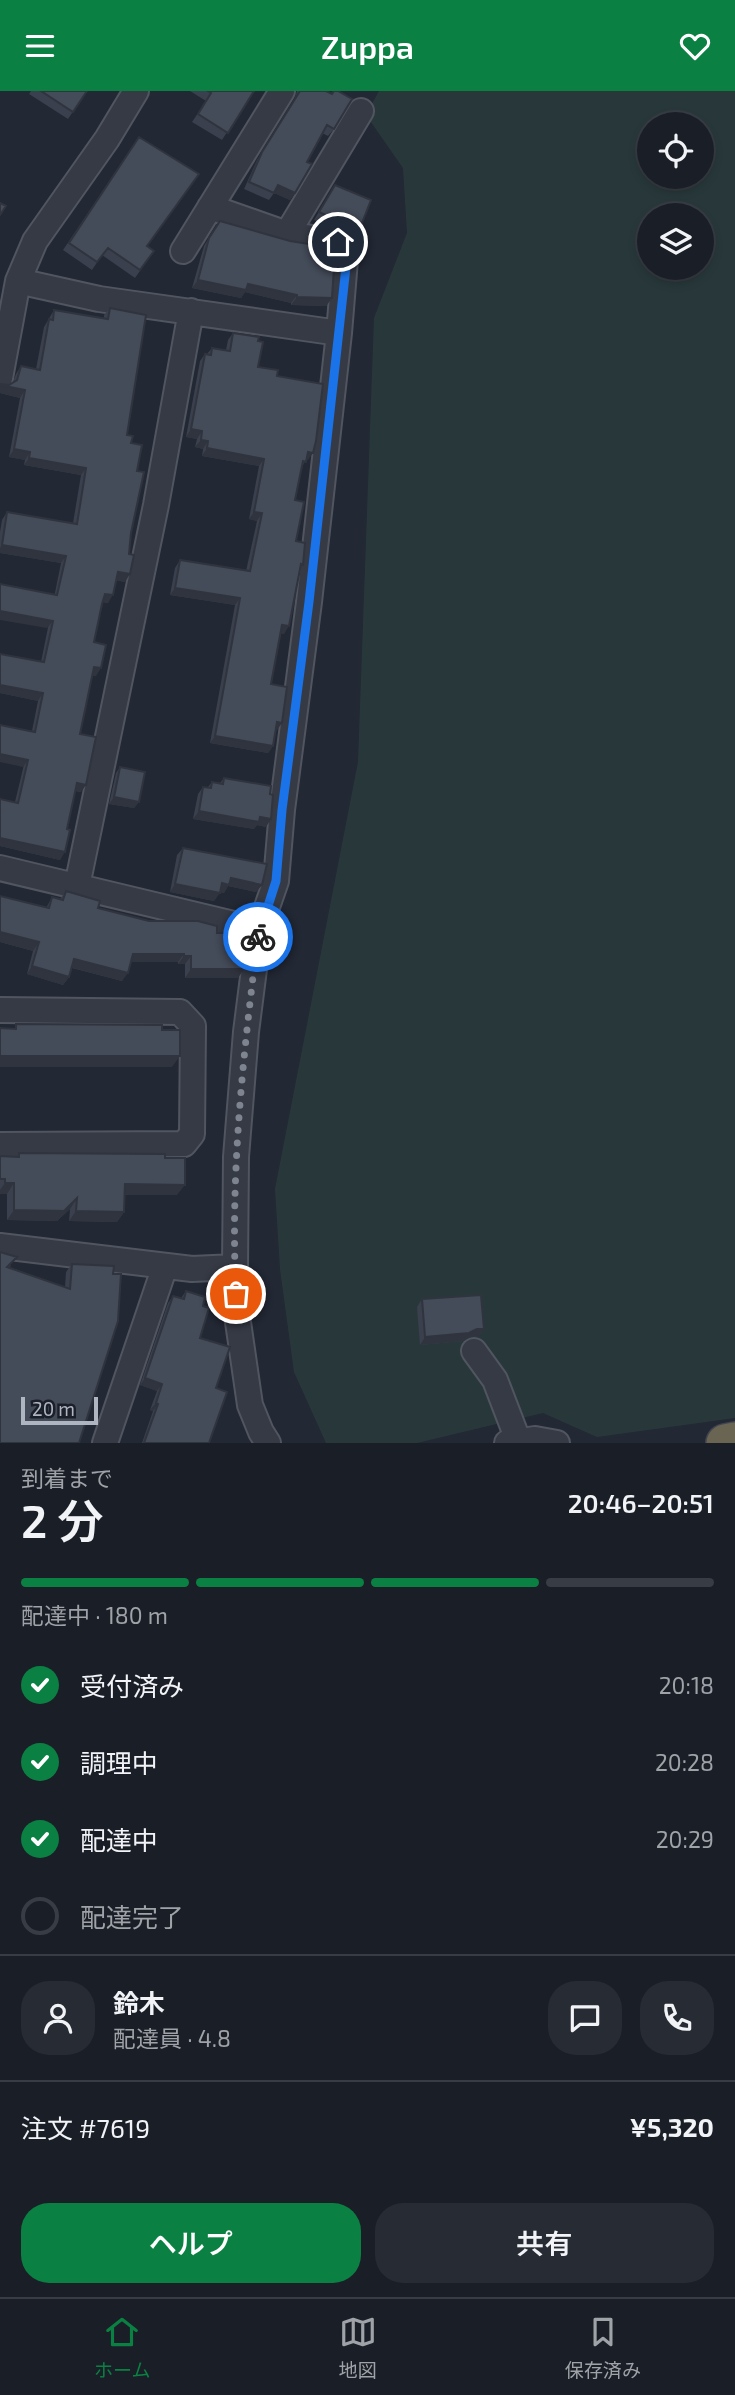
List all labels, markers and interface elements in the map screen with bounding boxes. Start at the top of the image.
icon: menu [21,27,59,65]
text: Zuppa [321,27,414,65]
icon: heart [676,27,714,65]
map controls [637,112,714,280]
button: locate [637,112,714,189]
button: layers [637,203,714,280]
pin [308,212,368,272]
icon: home [319,223,357,261]
courier [223,902,293,972]
icon: bike [239,918,277,956]
pin [206,1264,266,1324]
icon: bag [217,1275,255,1313]
scale bar [21,1394,98,1426]
text: 20 m [32,1397,75,1420]
text: 到着まで [21,1464,113,1492]
text: 20:46–20:51 [568,1487,714,1518]
text: 2 分 [21,1492,103,1547]
text: 配達中 · 180 m [21,1601,168,1629]
icon: check [21,1666,59,1704]
text: 受付済み [80,1670,184,1701]
text: 20:18 [659,1671,714,1699]
icon: check [21,1743,59,1781]
text: 調理中 [80,1747,158,1778]
text: 20:28 [655,1748,714,1776]
icon: check [21,1820,59,1858]
text: 配達中 [80,1824,158,1855]
text: 20:29 [656,1825,714,1853]
text: 配達完了 [80,1901,184,1932]
button: person [21,1981,95,2055]
button: chat [548,1981,622,2055]
button: phone [640,1981,714,2055]
text: 鈴木 [113,1987,165,2018]
text: 配達員 · 4.8 [113,2024,231,2052]
text: ¥5,320 [630,2111,714,2142]
text: 注文 #7619 [21,2112,150,2143]
button: ヘルプ [21,2203,361,2283]
button: 共有 [375,2203,714,2283]
tab: ホーム [94,2313,151,2382]
tab: 地図 [339,2313,377,2382]
tab: 保存済み [565,2313,641,2382]

